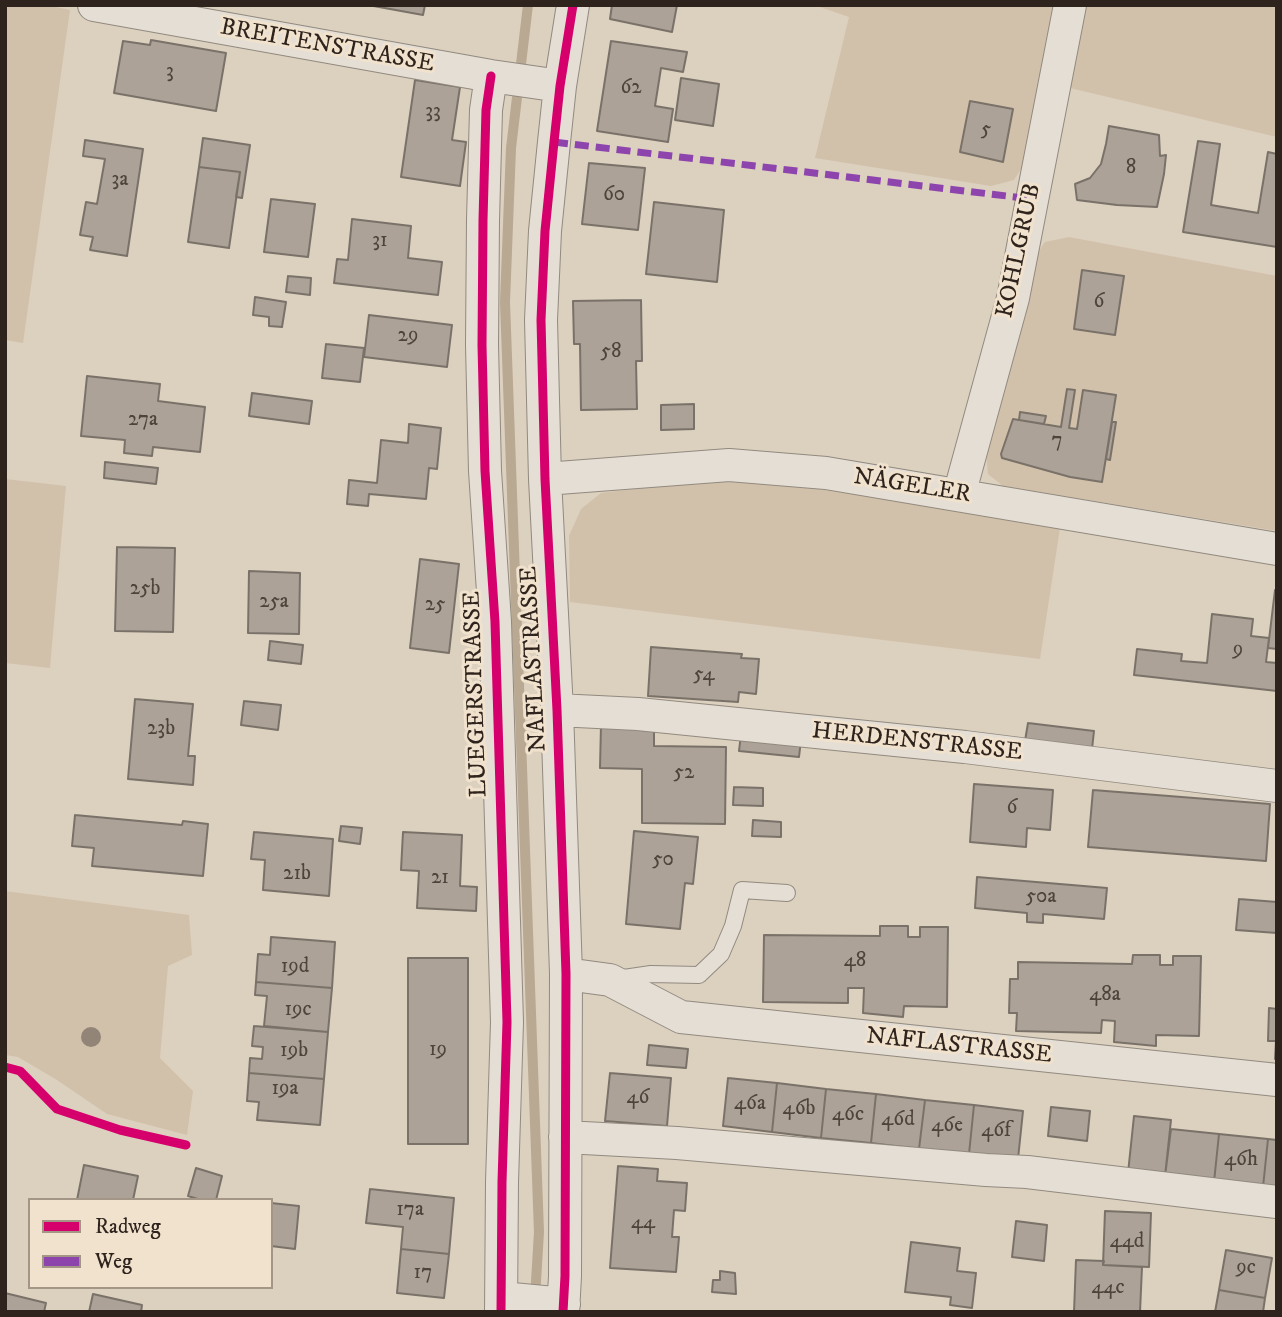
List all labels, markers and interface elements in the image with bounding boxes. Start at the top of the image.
street label: BREITENSTRASSE [218,14,436,80]
house number: 3 [166,60,174,86]
house number: 62 [620,76,642,102]
house number: 33 [425,100,441,126]
house number: 5 [981,118,991,144]
house number: 8 [1126,156,1136,182]
house number: 3a [112,168,128,194]
street label: KOHLGRUB [992,181,1048,321]
house number: 60 [603,183,625,209]
house number: 31 [372,229,388,255]
house number: 6 [1094,290,1104,316]
house number: 29 [398,324,418,350]
house number: 58 [601,340,621,366]
house number: 27a [128,408,158,434]
house number: 7 [1051,429,1063,455]
street label: NÄGELER [851,464,973,510]
street label: NAFLASTRASSE [516,565,554,753]
house number: 25b [130,577,160,603]
house number: 25a [259,590,289,616]
street label: LUEGERSTRASSE [459,590,495,798]
house number: 25 [425,593,445,619]
house number: 9 [1233,638,1243,664]
house number: 54 [693,663,715,689]
house number: 23b [147,717,175,743]
street label: HERDENSTRASSE [810,718,1024,768]
house number: 52 [674,761,694,787]
house number: 6 [1007,796,1017,822]
house number: 50 [652,848,674,874]
house number: 21b [283,862,311,888]
house number: 21 [431,866,449,892]
house number: 50a [1026,885,1056,911]
house number: 48 [844,949,866,975]
house number: 19d [281,955,309,981]
house number: 48a [1089,983,1121,1009]
house number: 19c [284,998,312,1024]
street label: NAFLASTRASSE [865,1023,1053,1071]
house number: 19 [429,1038,447,1064]
house number: 19b [280,1039,308,1065]
house number: 19a [271,1077,299,1103]
house number: 46 [626,1086,650,1112]
house number: 46a [734,1092,766,1118]
house number: 46b [783,1097,815,1123]
house number: 46c [832,1103,864,1129]
house number: 46d [881,1108,915,1134]
house number: 46e [931,1114,963,1140]
house number: 46f [981,1119,1011,1145]
house number: 46h [1224,1148,1258,1174]
legend [28,1198,273,1289]
house number: 17a [396,1198,424,1224]
house number: 44 [631,1211,655,1237]
text: Radweg [95,1214,161,1240]
house number: 44d [1110,1230,1144,1256]
text: Weg [95,1249,132,1275]
house number: 9c [1236,1256,1256,1282]
house number: 17 [414,1261,432,1287]
house number: 44c [1091,1276,1125,1302]

